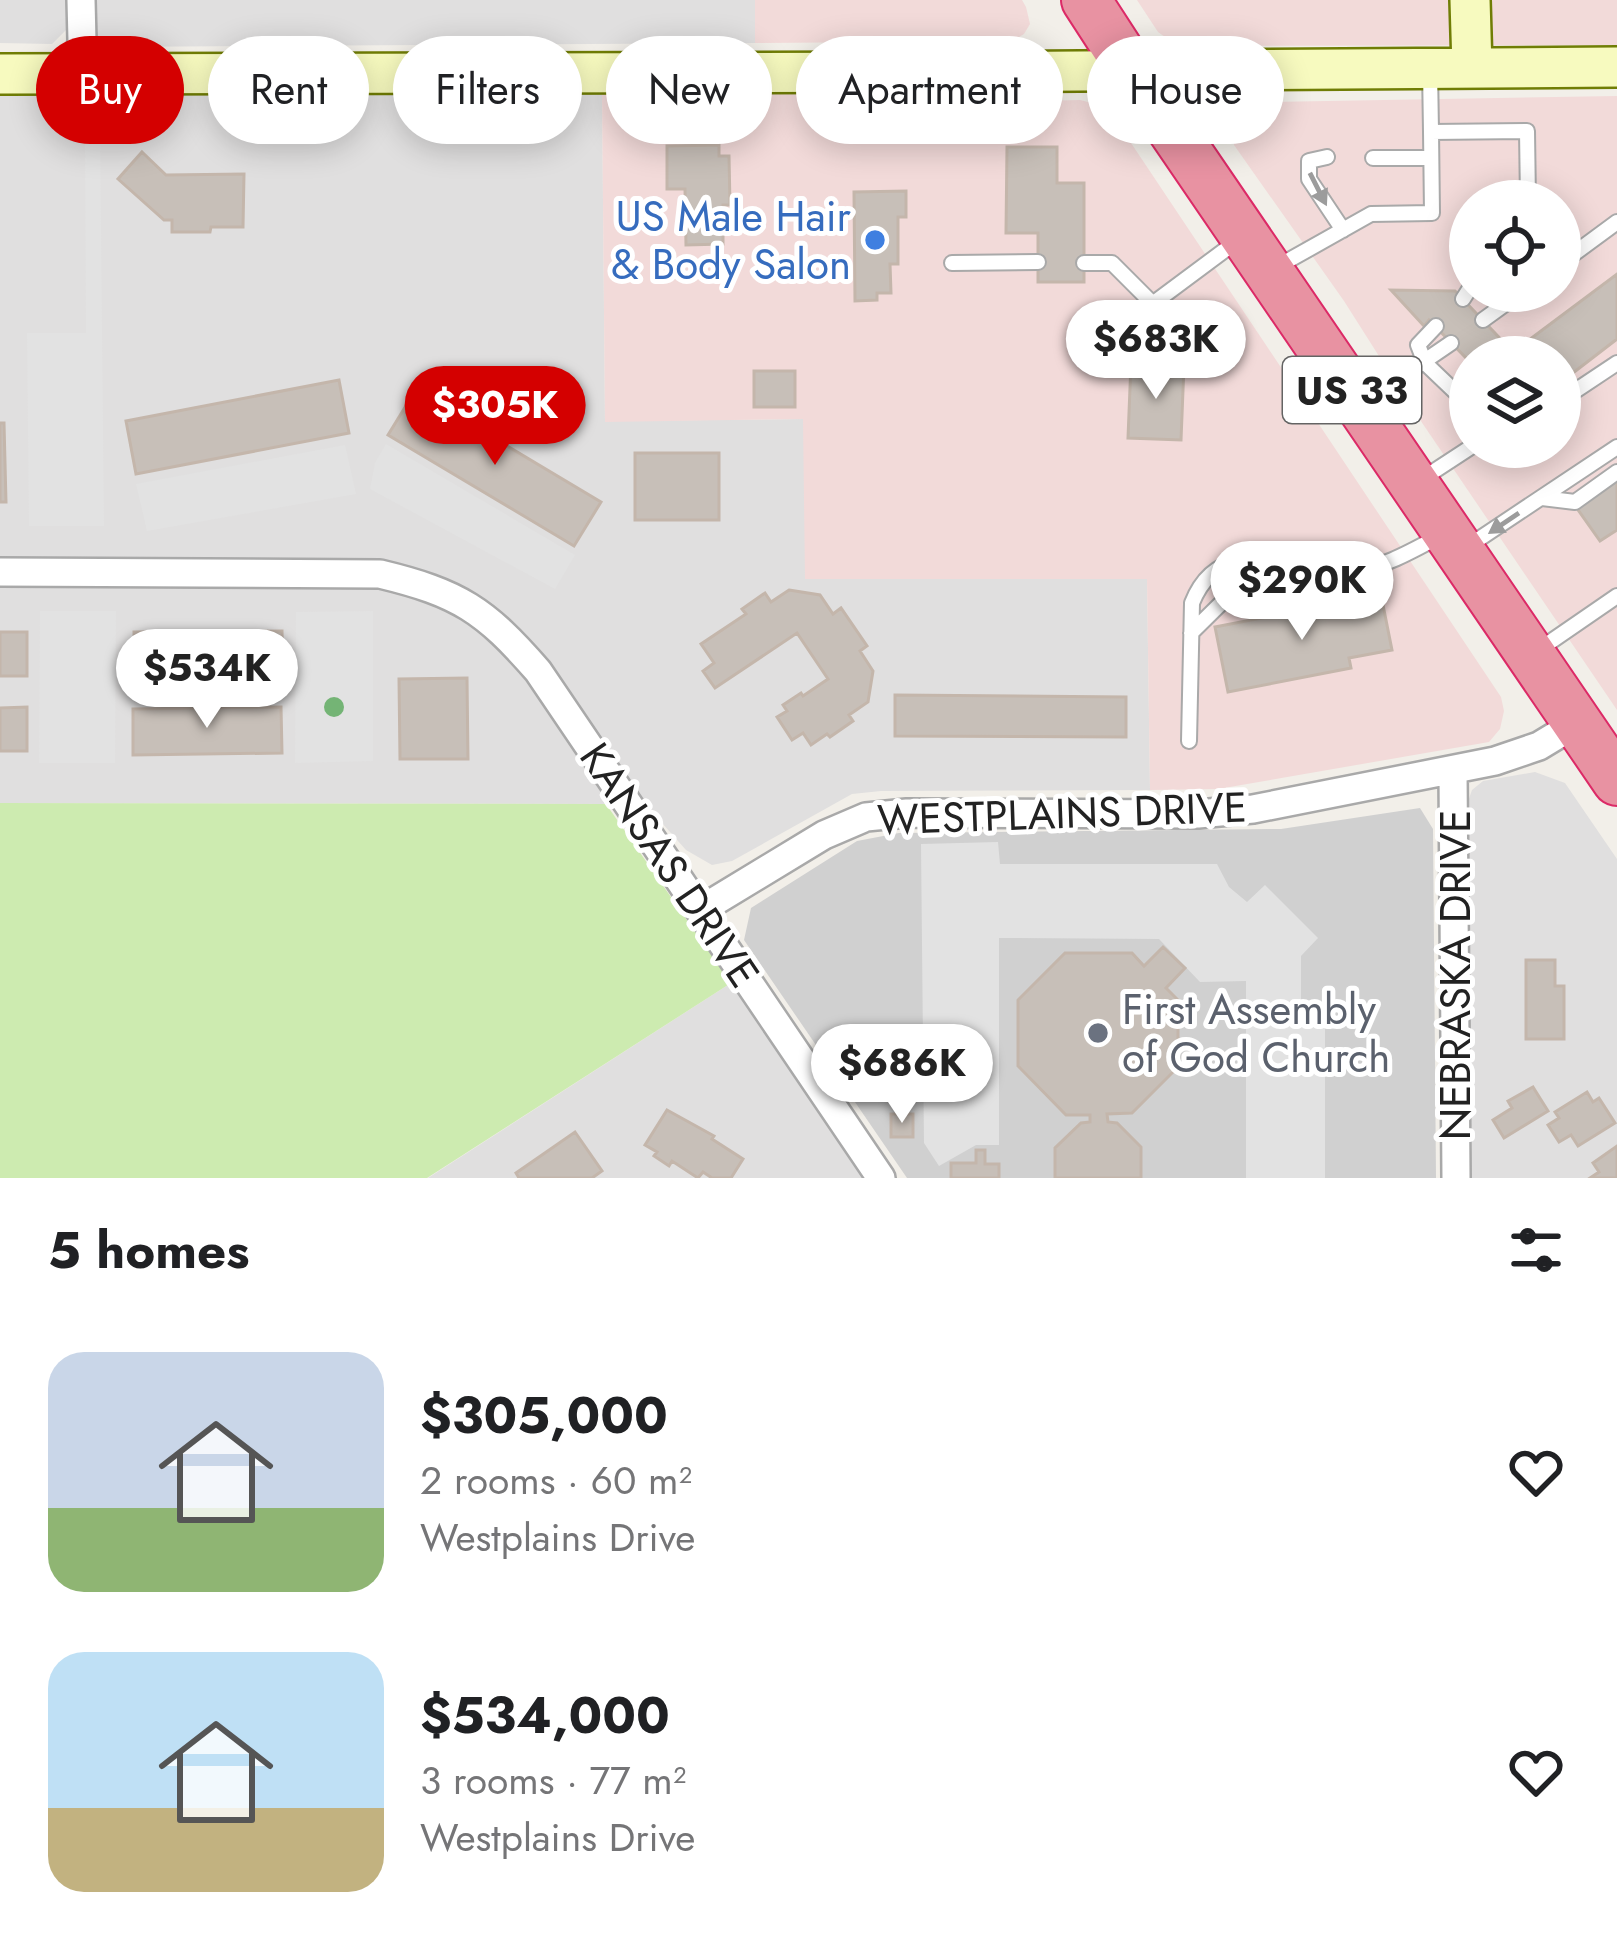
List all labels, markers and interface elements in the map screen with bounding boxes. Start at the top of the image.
chip: Buy [36,36,184,144]
chip: Rent [208,36,369,144]
chip: Filters [393,36,582,144]
chip: New [606,36,772,144]
chip: Apartment [796,36,1063,144]
chip: House [1087,36,1284,144]
one-way arrow [1308,172,1328,206]
map controls [1449,180,1581,468]
button: locate [1449,180,1581,312]
place label: US Male Hair & Body Salon [611,186,852,295]
marker: US Male Hair & Body Salon [862,227,888,253]
pin: $683K [1072,300,1240,402]
text: $683K [1093,310,1219,367]
button: layers [1449,336,1581,468]
road number: US 33 [1283,357,1421,423]
pin: $305K [411,366,579,468]
text: $305K [432,376,558,433]
one-way arrow [1487,511,1520,533]
pin: $290K [1218,541,1386,643]
text: $290K [1237,551,1367,608]
pin: $534K [123,629,291,731]
text: $534K [143,639,271,696]
street label: KANSAS DRIVE [565,731,774,1000]
street label: WESTPLAINS DRIVE [876,777,1248,850]
street label: NEBRASKA DRIVE [1425,810,1486,1140]
place label: First Assembly of God Church [1122,979,1390,1088]
marker: First Assembly of God Church [1085,1020,1111,1046]
pin: $686K [818,1024,986,1126]
text: $686K [838,1034,966,1091]
text: 5 homes [48,1213,250,1287]
icon: filters [1503,1217,1569,1283]
text: $305,000 [420,1378,668,1452]
icon: home [144,1400,288,1544]
icon: heart [1503,1439,1569,1505]
text: 2 rooms · 60 m² [420,1452,692,1509]
text: Westplains Drive [420,1509,695,1566]
text: $534,000 [420,1678,670,1752]
icon: home [144,1700,288,1844]
icon: heart [1503,1739,1569,1805]
text: 3 rooms · 77 m² [420,1752,686,1809]
text: Westplains Drive [420,1809,695,1866]

